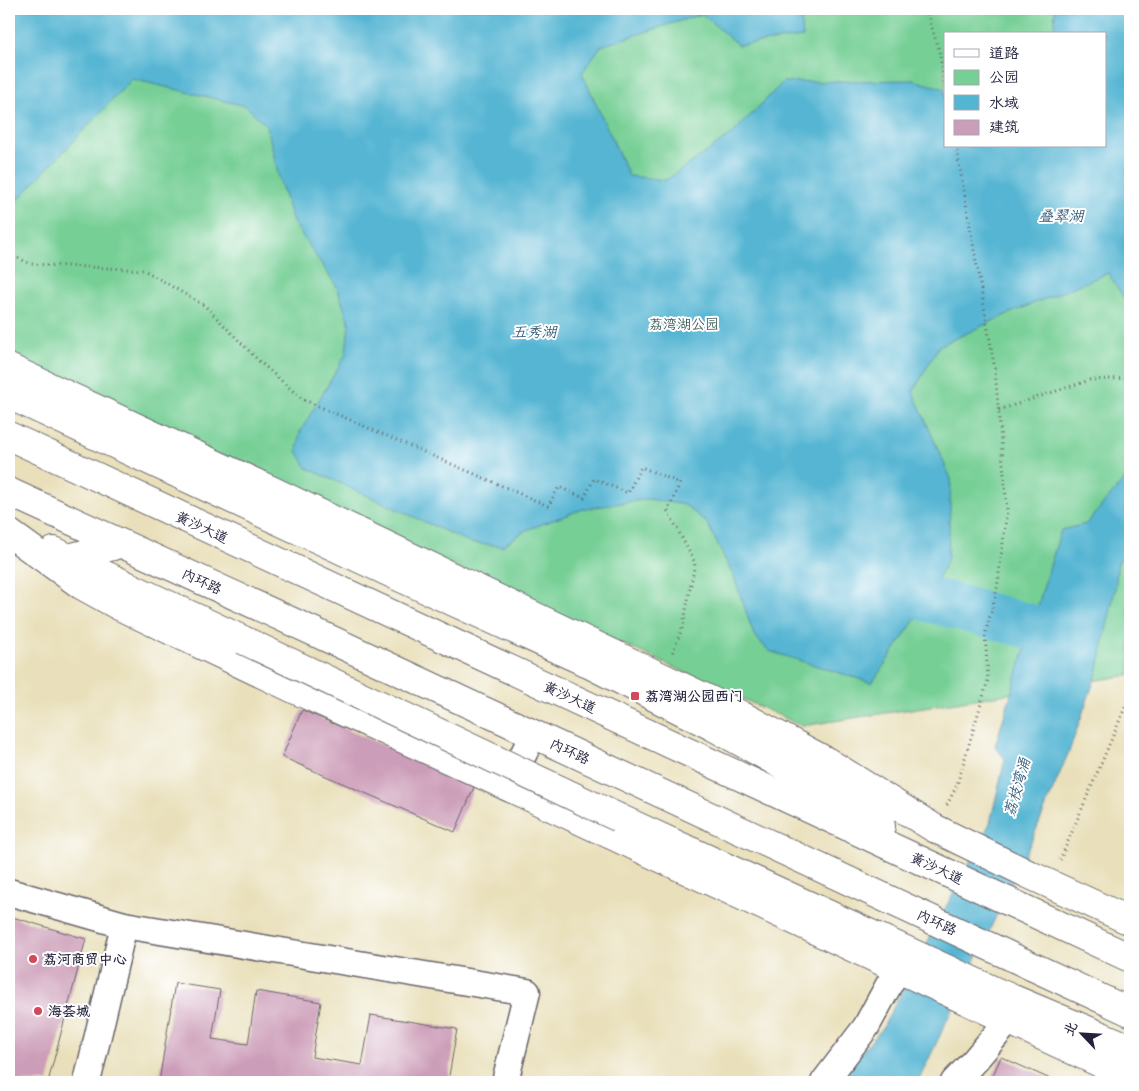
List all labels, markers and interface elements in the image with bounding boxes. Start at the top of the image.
legend [944,32,1106,148]
text: 道路 [989,43,1019,62]
text: 公园 [989,67,1019,86]
text: 水域 [989,93,1019,112]
text: 建筑 [989,117,1019,136]
water label: 叠翠湖 [1038,206,1085,225]
park label: 荔湾湖公园 [649,315,719,333]
water label: 五秀湖 [511,322,558,341]
street label: 黄沙大道 [173,507,231,547]
street label: 内环路 [179,564,225,598]
street label: 黄沙大道 [541,677,599,717]
place label: 荔湾湖公园西门 [645,687,743,705]
marker: 荔湾湖公园西门 [629,690,641,702]
street label: 内环路 [547,734,593,768]
water label: 荔枝湾涌 [999,754,1034,818]
street label: 黄沙大道 [908,848,966,888]
street label: 内环路 [914,905,960,939]
place label: 荔河商贸中心 [43,950,127,968]
marker: 荔河商贸中心 [27,953,39,965]
place label: 海荟城 [48,1002,90,1020]
marker: 海荟城 [32,1005,44,1017]
north arrow [1056,1008,1106,1058]
text: 北 [1059,1018,1081,1039]

